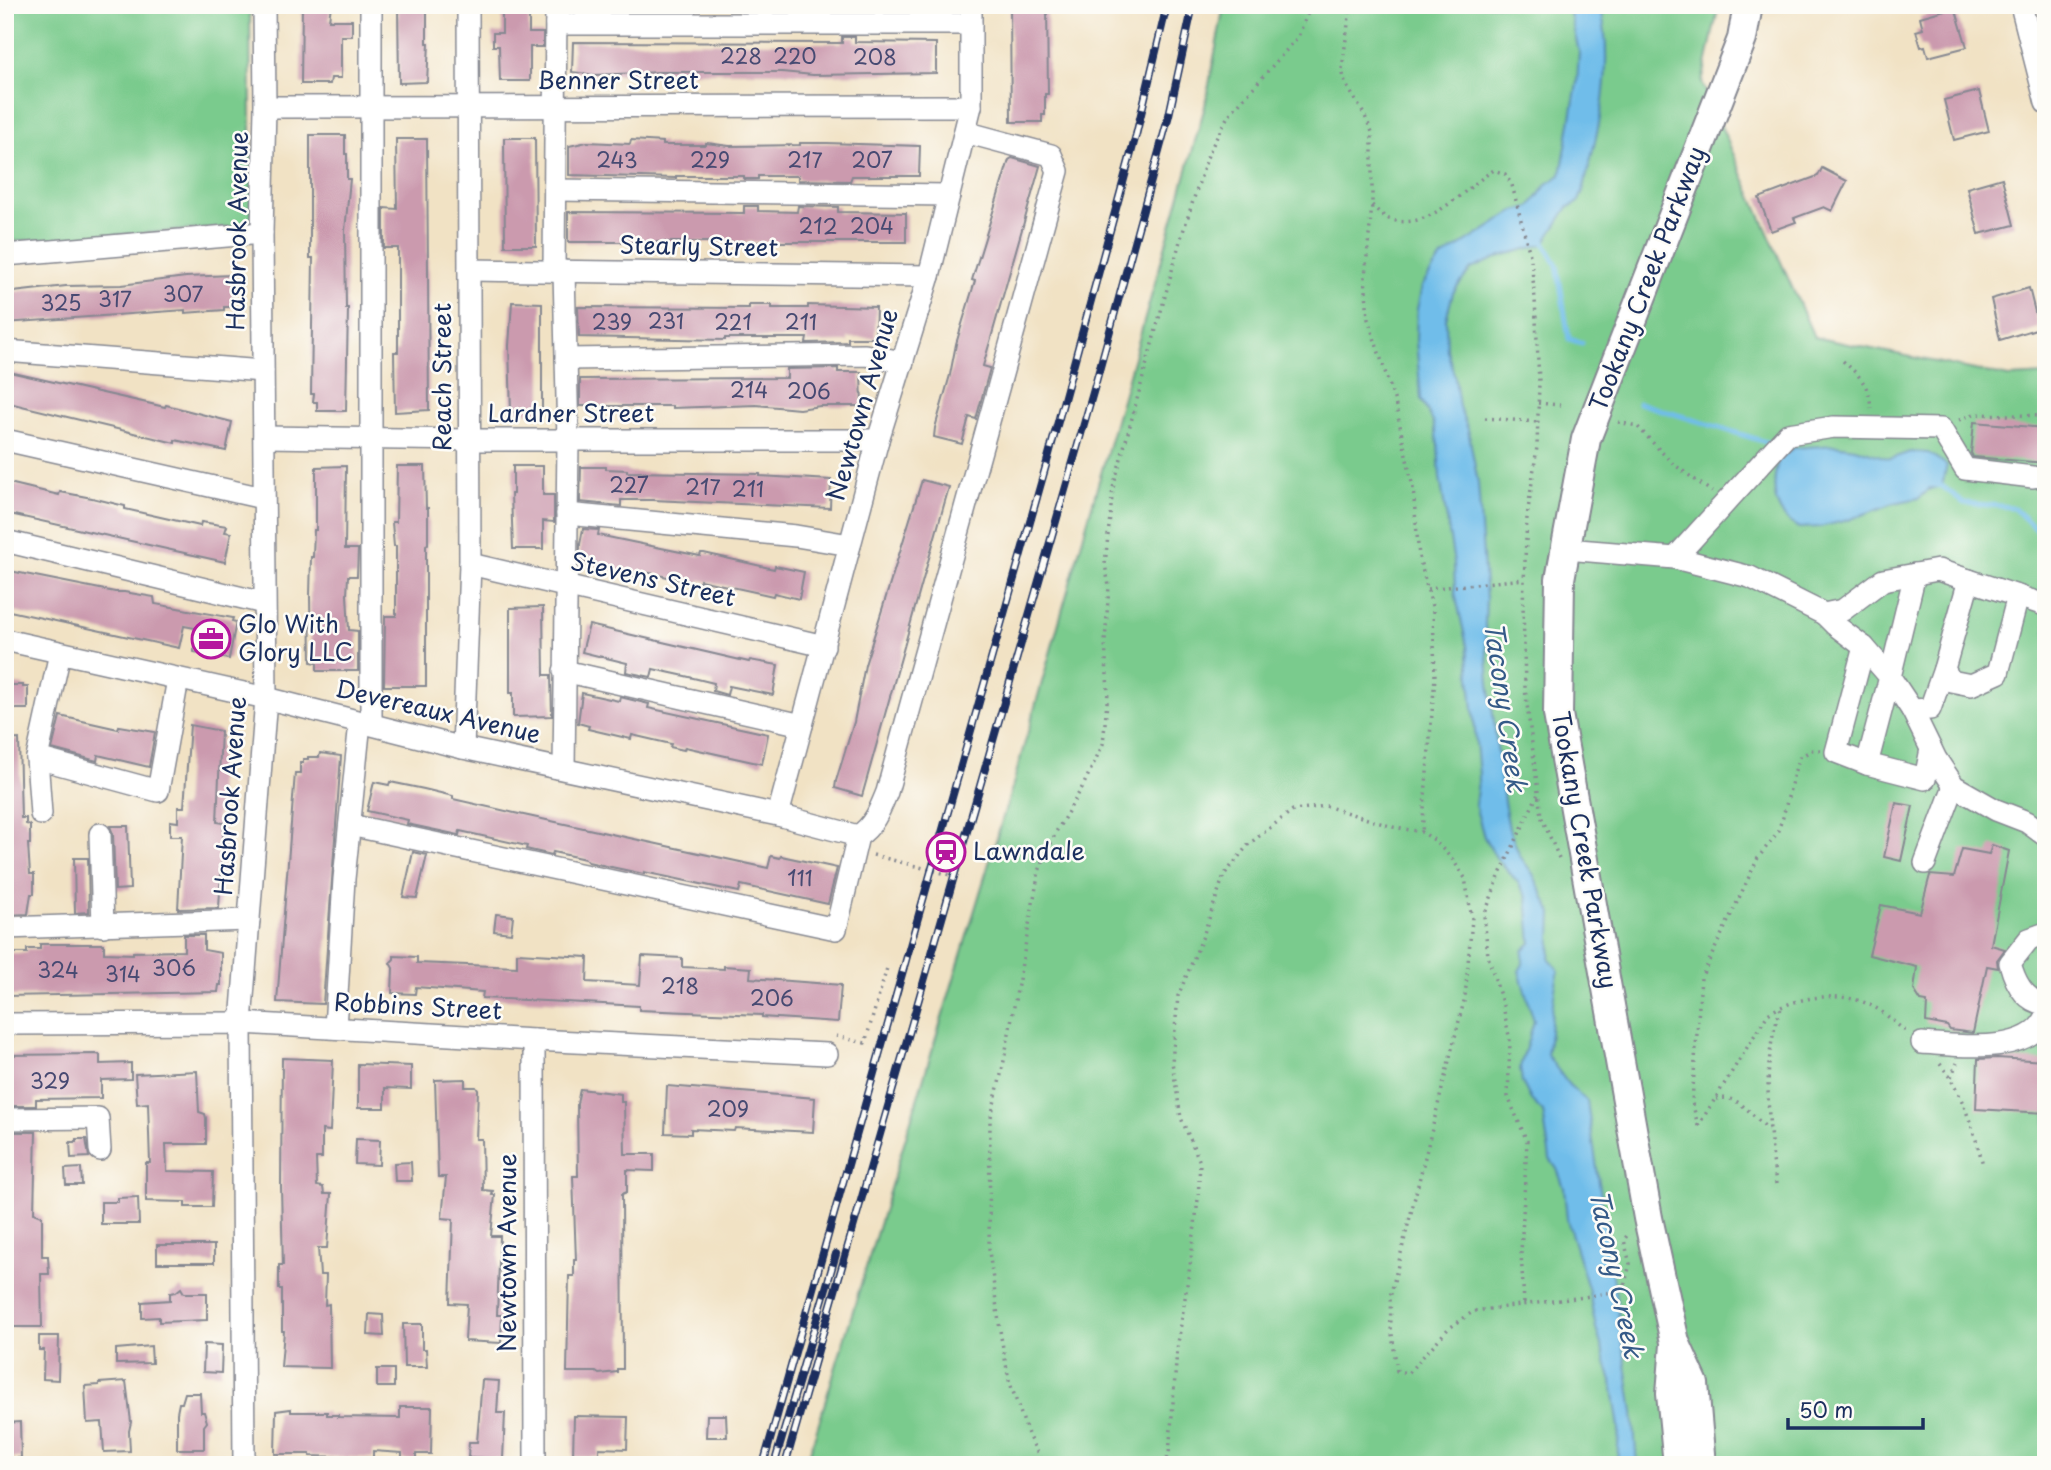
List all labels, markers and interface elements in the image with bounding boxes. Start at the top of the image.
house number: 228 [720,39,762,71]
house number: 220 [773,39,817,71]
house number: 208 [853,40,897,72]
street label: Benner Street [537,61,699,97]
street label: Hasbrook Avenue [216,131,256,331]
street label: Tookany Creek Parkway [1579,141,1713,416]
house number: 243 [596,143,638,175]
house number: 229 [690,143,730,175]
house number: 217 [787,143,823,175]
house number: 207 [851,143,893,175]
house number: 212 [798,209,838,241]
house number: 204 [850,209,894,241]
street label: Stearly Street [619,226,779,264]
house number: 307 [163,277,203,309]
house number: 317 [98,282,132,314]
house number: 325 [40,286,82,318]
street label: Reach Street [423,303,459,451]
house number: 231 [648,304,684,336]
street label: Newtown Avenue [816,304,906,505]
house number: 239 [592,305,632,337]
house number: 221 [714,305,752,337]
house number: 211 [785,305,817,337]
house number: 214 [730,373,768,405]
house number: 206 [787,374,831,406]
street label: Lardner Street [488,394,655,430]
house number: 227 [609,468,649,500]
house number: 217 [685,470,721,502]
house number: 211 [732,472,764,504]
street label: Stevens Street [568,542,740,615]
place label: Glo With Glory LLC [238,605,353,669]
office icon: Glo With Glory LLC [190,618,232,660]
water label: Tacony Creek [1475,619,1538,796]
street label: Devereaux Avenue [332,669,545,751]
street label: Hasbrook Avenue [204,695,254,897]
street label: Tookany Creek Parkway [1544,708,1628,991]
station icon: Lawndale [925,831,967,873]
place label: Lawndale [973,832,1085,868]
house number: 111 [787,861,813,893]
house number: 306 [152,951,196,983]
house number: 324 [37,953,79,985]
house number: 314 [105,957,141,989]
house number: 218 [661,969,699,1001]
house number: 206 [750,981,794,1013]
street label: Robbins Street [333,983,503,1027]
house number: 329 [30,1064,70,1096]
house number: 209 [707,1092,749,1124]
street label: Newtown Avenue [488,1154,524,1352]
water label: Tacony Creek [1581,1186,1655,1363]
scale bar [1788,1386,1923,1430]
text: 50 m [1799,1393,1853,1425]

